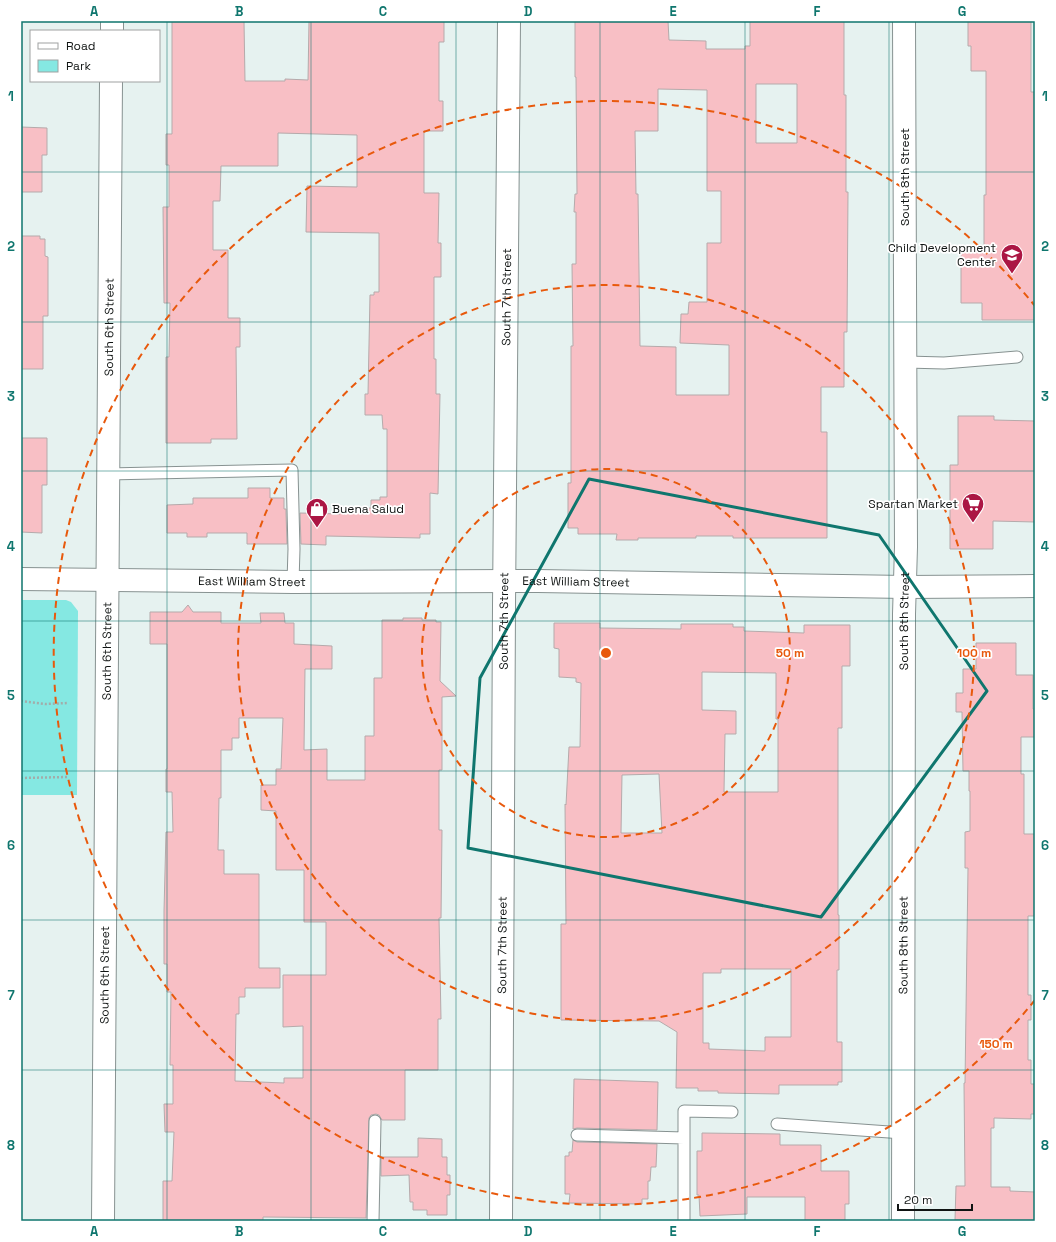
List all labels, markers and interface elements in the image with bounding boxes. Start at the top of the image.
text: A [90,3,99,20]
text: B [235,3,244,20]
text: C [379,3,387,20]
text: D [524,3,533,20]
text: E [669,3,677,20]
text: F [814,3,821,20]
text: G [958,3,966,20]
legend [30,30,160,82]
text: Road [66,38,95,54]
text: Park [66,58,91,74]
text: 1 [8,88,14,105]
text: 1 [1042,88,1048,105]
street label: South 8th Street [897,128,913,226]
text: 2 [7,238,15,255]
text: 2 [1041,238,1049,255]
place label: Child Development Center [888,240,996,270]
school or university icon: Child Development Center [999,242,1025,275]
street label: South 7th Street [498,248,515,346]
street label: South 6th Street [101,278,118,376]
text: 3 [7,388,15,405]
text: 3 [1041,388,1049,405]
supermarket icon: Spartan Market [960,491,986,524]
shop icon: Buena Salud [304,496,330,529]
place label: Spartan Market [868,496,958,512]
place label: Buena Salud [332,501,404,517]
text: 4 [7,538,15,555]
text: 4 [1041,538,1049,555]
street label: South 7th Street [496,572,512,670]
street label: South 8th Street [896,572,913,670]
street label: East William Street [198,573,306,590]
street label: East William Street [522,573,630,590]
street label: South 6th Street [99,602,115,700]
text: 50 m [776,645,804,661]
text: 100 m [957,645,991,661]
centre of rings [599,646,613,660]
text: 5 [7,687,15,704]
text: 5 [1041,687,1049,704]
text: 6 [7,837,15,854]
text: 6 [1041,837,1049,854]
street label: South 7th Street [494,896,511,994]
street label: South 8th Street [895,896,912,994]
street label: South 6th Street [96,926,113,1024]
text: 7 [7,987,15,1004]
text: 7 [1041,987,1049,1004]
text: 150 m [979,1036,1013,1052]
text: 8 [7,1137,15,1154]
text: 8 [1041,1137,1049,1154]
scale bar [898,1186,972,1212]
text: 20 m [904,1192,932,1208]
text: A [90,1223,99,1240]
text: B [235,1223,244,1240]
text: C [379,1223,387,1240]
text: D [524,1223,533,1240]
text: E [669,1223,677,1240]
text: F [814,1223,821,1240]
text: G [958,1223,966,1240]

